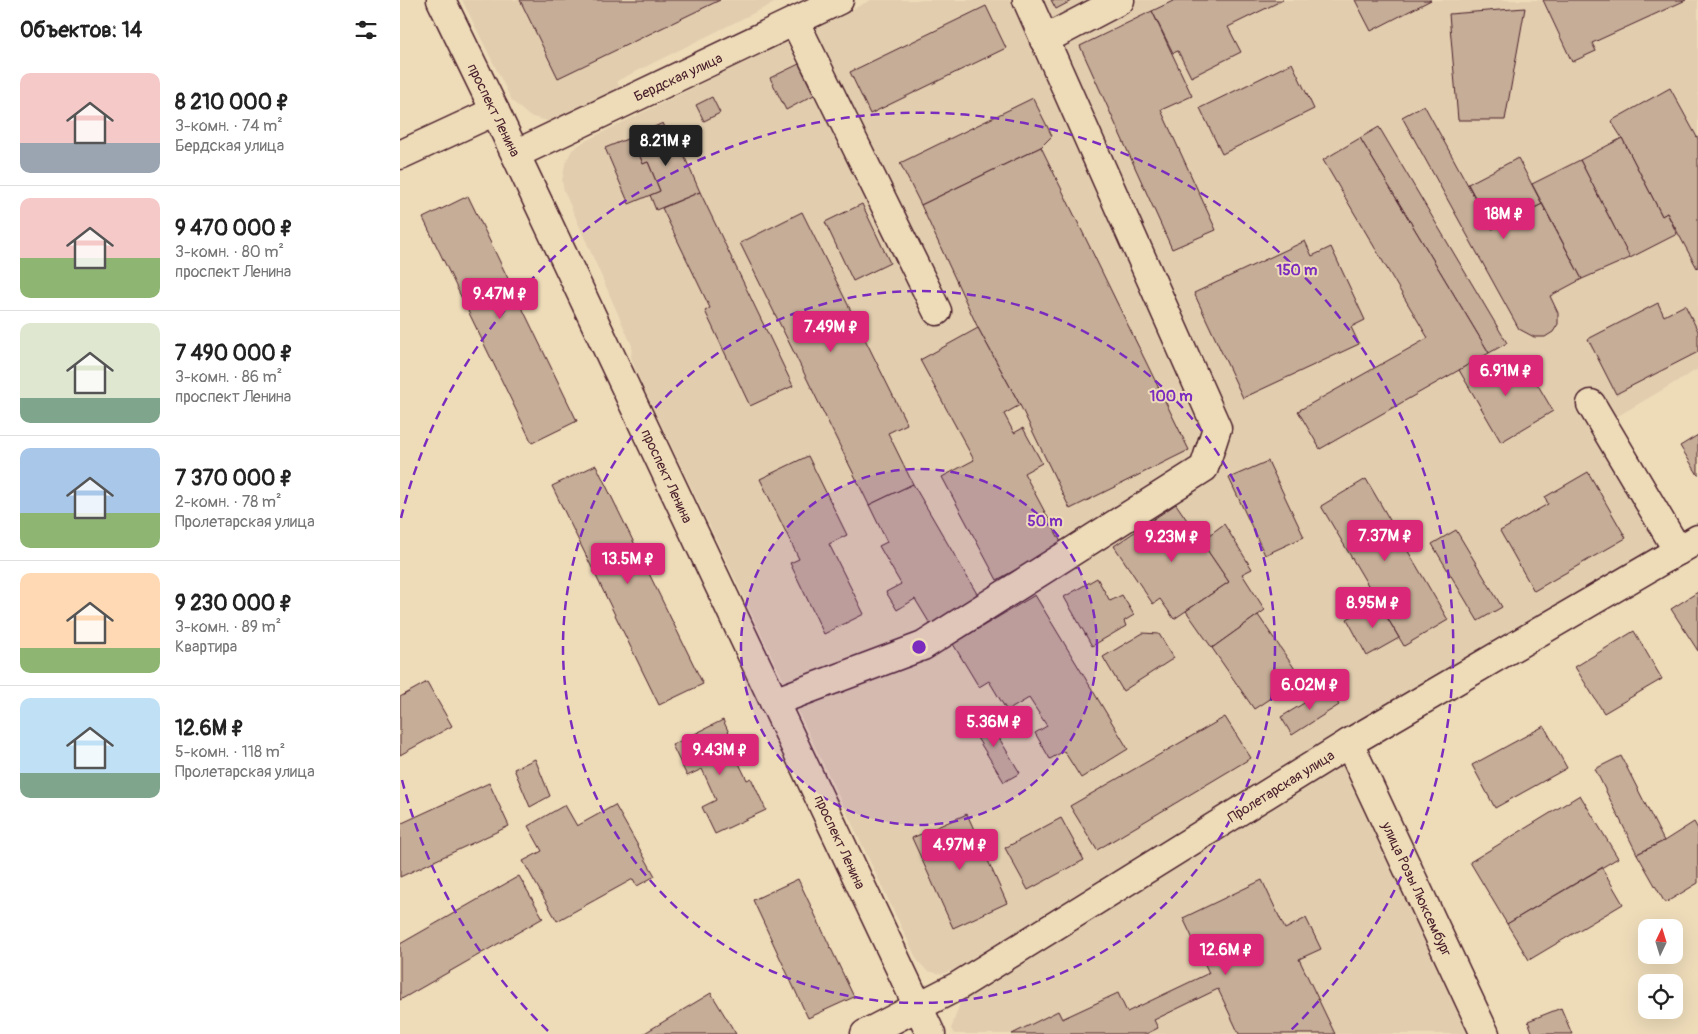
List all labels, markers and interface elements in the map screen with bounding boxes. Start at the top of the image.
icon: filters [352,16,380,44]
text: Объектов: 14 [20,17,142,44]
street label: Бердская улица [631,50,725,105]
street label: проспект Ленина [464,61,523,160]
text: 8 210 000 ₽ [175,89,289,116]
icon: home [60,93,120,153]
text: 3-комн. · 74 m² [175,116,283,136]
pin: 8.21M ₽ [620,124,712,167]
text: 8.21M ₽ [640,131,692,151]
text: Бердская улица [175,136,284,156]
pin: 18M ₽ [1469,198,1539,240]
text: 18M ₽ [1485,204,1523,224]
text: 9 470 000 ₽ [175,215,293,242]
icon: home [60,218,120,278]
text: 3-комн. · 80 m² [175,242,284,262]
text: 150 m [1277,261,1317,280]
text: проспект Ленина [175,262,291,282]
pin: 9.47M ₽ [454,278,546,320]
text: 9.47M ₽ [473,284,527,304]
pin: 7.49M ₽ [785,310,877,353]
text: 7.49M ₽ [804,317,858,337]
text: 7 490 000 ₽ [175,340,293,367]
icon: home [60,343,120,403]
pin: 6.91M ₽ [1460,354,1552,397]
text: 6.91M ₽ [1480,361,1532,381]
text: 3-комн. · 86 m² [175,367,282,387]
text: проспект Ленина [175,387,291,407]
text: 100 m [1150,387,1192,406]
street label: проспект Ленина [637,427,696,526]
text: 7 370 000 ₽ [175,465,293,492]
icon: home [60,468,120,528]
text: 2-комн. · 78 m² [175,492,281,512]
text: Пролетарская улица [175,512,315,532]
text: 50 m [1028,512,1062,531]
pin: 9.23M ₽ [1126,520,1218,563]
pin: 7.37M ₽ [1339,520,1431,562]
text: 7.37M ₽ [1358,526,1412,546]
text: 9.23M ₽ [1145,527,1199,547]
pin: 13.5M ₽ [582,542,674,585]
text: 13.5M ₽ [602,549,654,569]
pin: 8.95M ₽ [1327,586,1419,629]
text: 9 230 000 ₽ [175,590,292,617]
icon: home [60,593,120,653]
text: 8.95M ₽ [1346,593,1400,613]
text: 3-комн. · 89 m² [175,617,281,637]
text: Квартира [175,637,237,657]
centre of rings [910,638,928,656]
pin: 6.02M ₽ [1264,668,1356,711]
text: 6.02M ₽ [1281,675,1339,695]
pin: 5.36M ₽ [948,706,1040,748]
text: 5.36M ₽ [966,712,1022,732]
text: 12.6M ₽ [175,715,244,742]
icon: home [60,718,120,778]
pin: 9.43M ₽ [674,734,766,776]
text: 9.43M ₽ [693,740,747,760]
text: 5-комн. · 118 m² [175,742,285,762]
street label: Пролетарская улица [1225,747,1338,826]
text: Пролетарская улица [175,762,315,782]
street label: проспект Ленина [810,793,869,892]
street label: улица Розы Люксембург [1378,818,1455,959]
pin: 4.97M ₽ [914,828,1006,871]
text: 4.97M ₽ [933,835,987,855]
north arrow [1638,919,1682,964]
map controls [1638,919,1683,1019]
pin: 12.6M ₽ [1180,934,1272,976]
text: 12.6M ₽ [1200,940,1252,960]
button: locate [1638,974,1683,1019]

